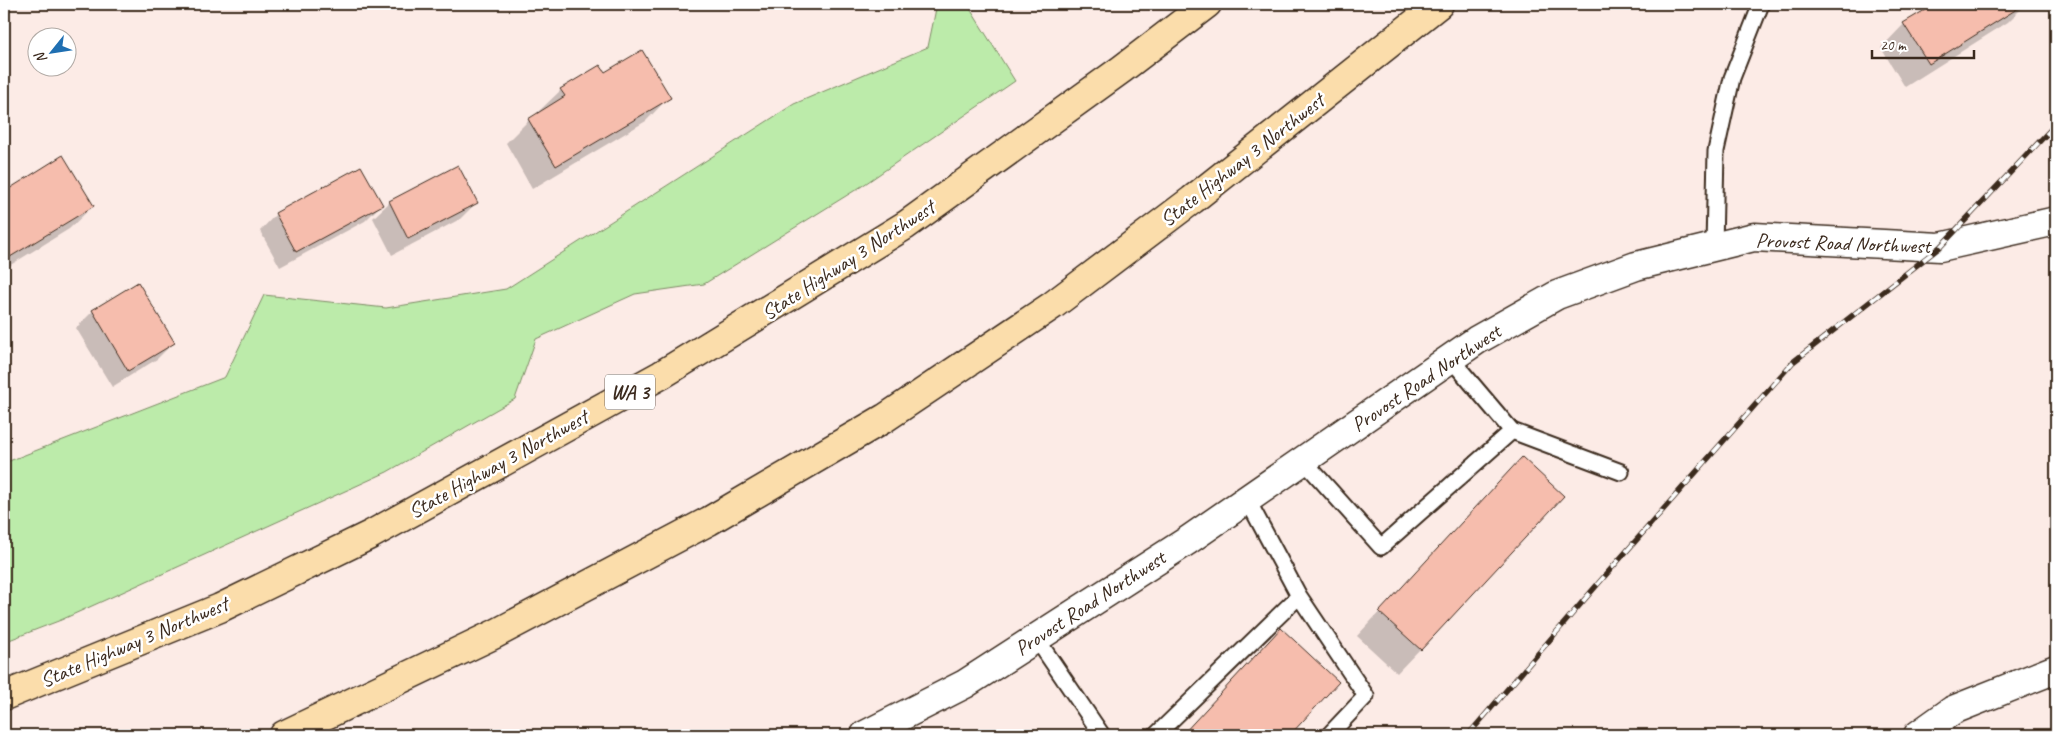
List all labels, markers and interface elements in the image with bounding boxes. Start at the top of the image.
north arrow [28,28,78,78]
scale bar [1872,28,1975,60]
text: 20 m [1880,36,1907,55]
text: N [30,48,51,66]
street label: State Highway 3 Northwest [1155,86,1332,232]
street label: State Highway 3 Northwest [757,193,942,326]
street label: Provost Road Northwest [1755,227,1933,259]
street label: Provost Road Northwest [1346,317,1507,438]
road number: WA 3 [605,374,655,410]
street label: State Highway 3 Northwest [404,402,595,524]
street label: Provost Road Northwest [1010,543,1172,661]
street label: State Highway 3 Northwest [36,590,234,693]

